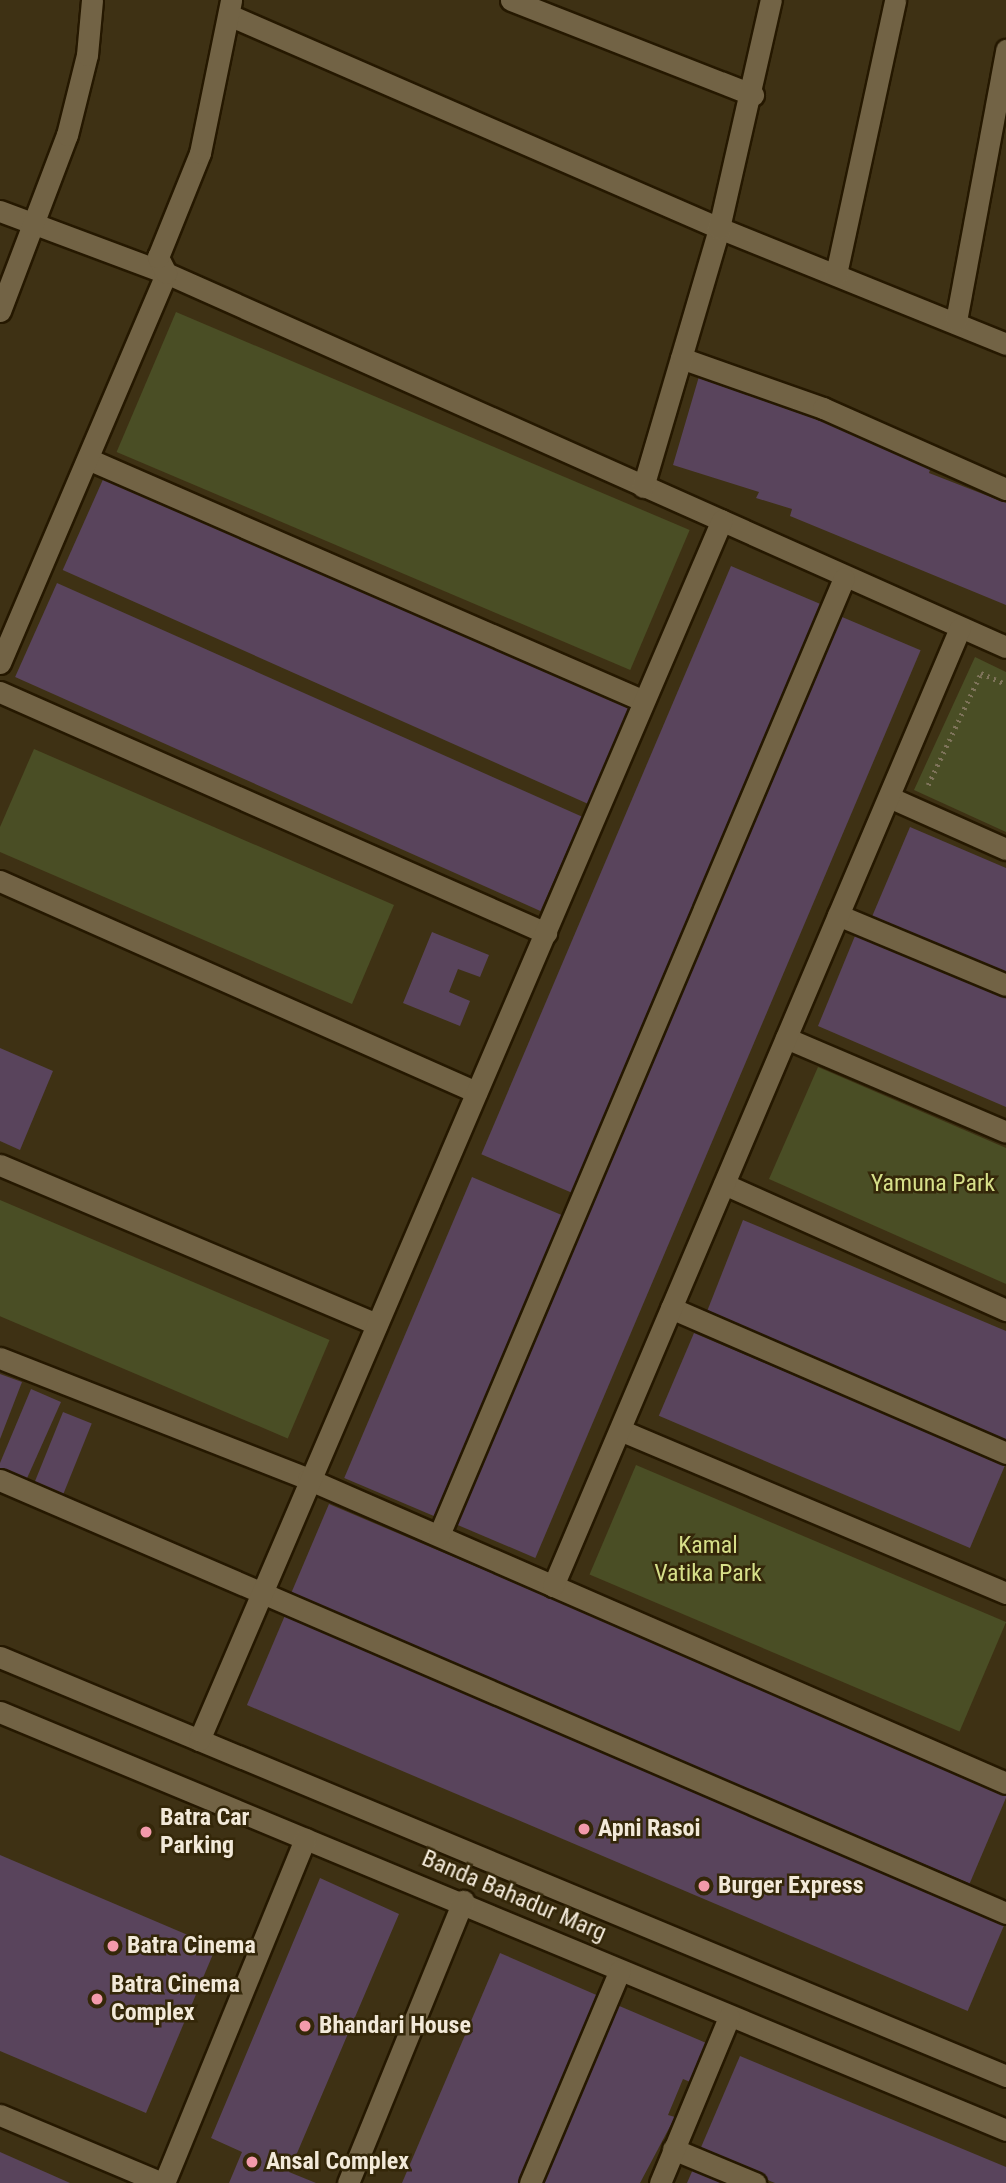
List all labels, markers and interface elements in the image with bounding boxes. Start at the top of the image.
park label: Yamuna Park [871,1170,995,1198]
park label: Kamal Vatika Park [654,1532,762,1588]
place label: Batra Car Parking [160,1804,249,1860]
place label: Apni Rasoi [598,1815,701,1843]
marker: Apni Rasoi [576,1821,592,1837]
marker: Batra Car Parking [138,1824,154,1840]
street label: Banda Bahadur Marg [417,1844,611,1948]
place label: Burger Express [718,1872,864,1900]
marker: Burger Express [696,1878,712,1894]
place label: Batra Cinema [127,1932,256,1960]
marker: Batra Cinema [105,1938,121,1954]
place label: Batra Cinema Complex [111,1971,240,2027]
marker: Batra Cinema Complex [89,1991,105,2007]
place label: Bhandari House [319,2012,471,2040]
marker: Bhandari House [297,2018,313,2034]
place label: Ansal Complex [266,2148,409,2176]
marker: Ansal Complex [244,2154,260,2170]

